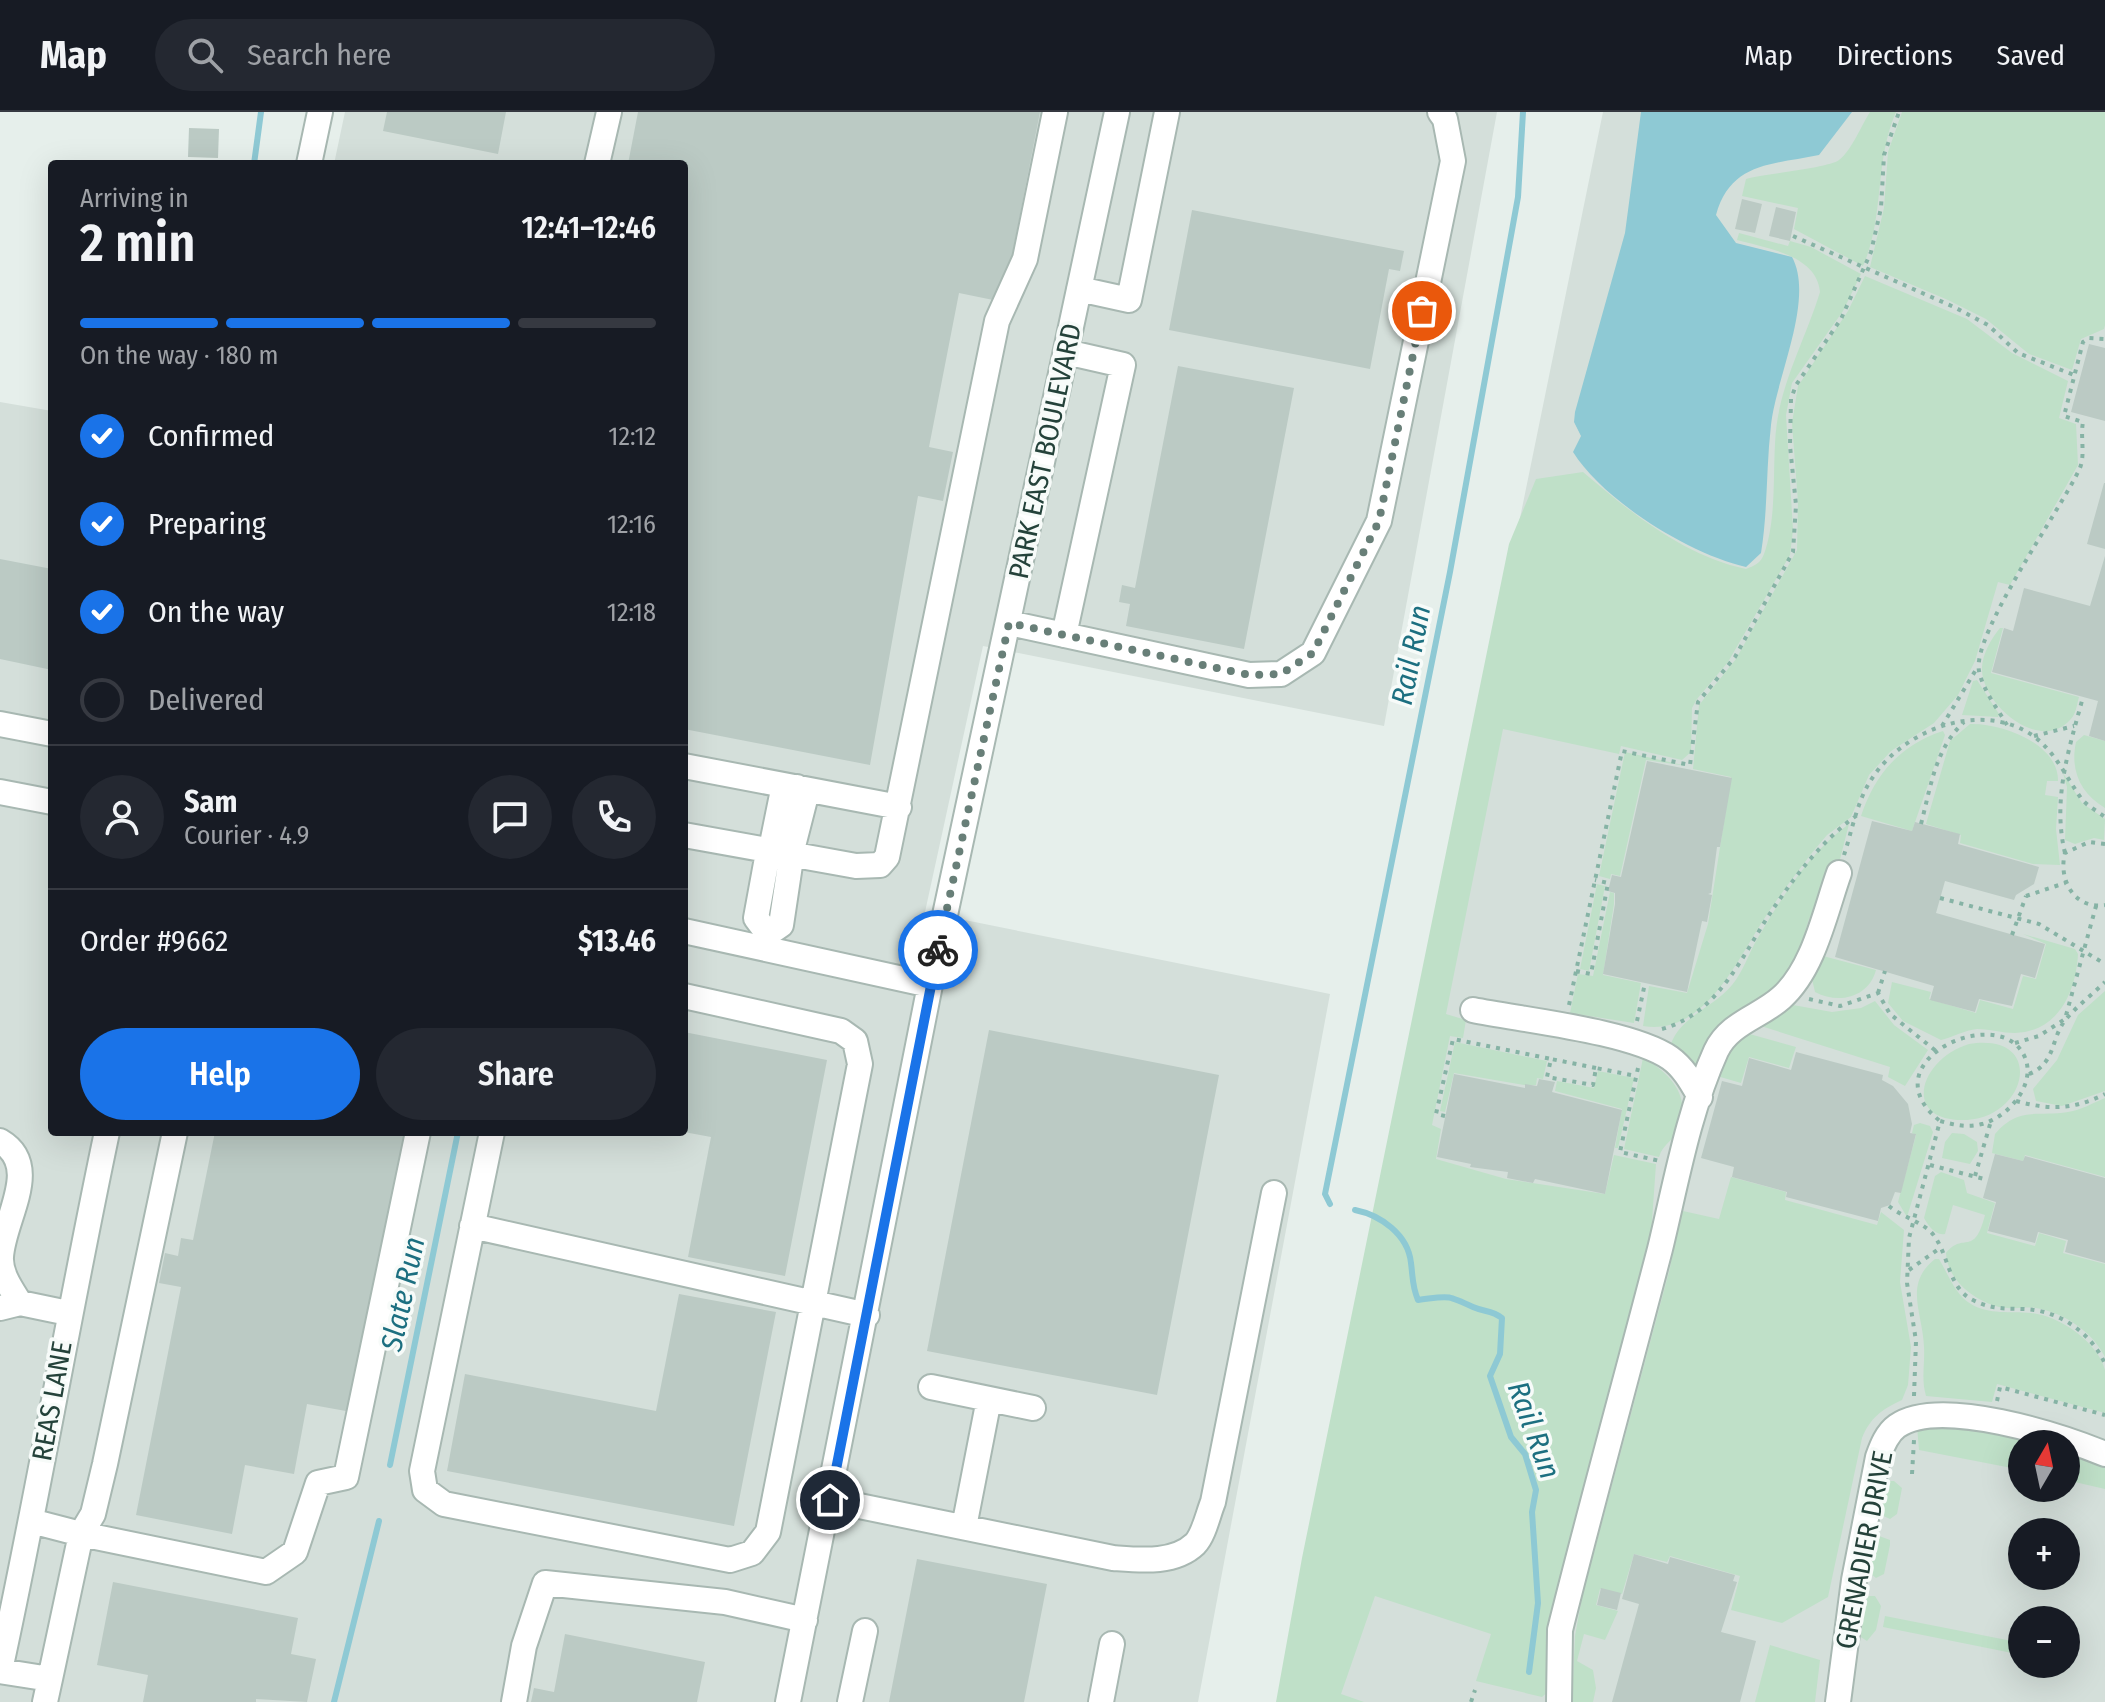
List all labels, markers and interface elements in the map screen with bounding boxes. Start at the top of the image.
search box [155,19,715,91]
text: Map [40,32,107,78]
icon: search [183,33,227,77]
text: Search here [247,37,391,73]
text: Map [1744,39,1793,72]
text: Directions [1837,39,1953,72]
text: Saved [1997,39,2065,72]
text: Arriving in [80,183,189,214]
text: 12:41–12:46 [522,210,656,246]
text: 2 min [80,212,196,275]
pin [1388,277,1456,345]
icon: bag [1400,289,1444,333]
street label: PARK EAST BOULEVARD [1002,320,1088,582]
text: On the way · 180 m [80,340,278,371]
icon: check [80,414,124,458]
text: Confirmed [148,418,274,454]
text: 12:12 [608,421,656,452]
icon: check [80,502,124,546]
text: Preparing [148,506,266,542]
text: 12:16 [607,509,656,540]
icon: check [80,590,124,634]
text: On the way [148,594,284,630]
text: 12:18 [607,597,656,628]
water label: Rail Run [1384,602,1438,708]
text: Delivered [148,682,264,718]
button: person [80,775,164,859]
button: chat [468,775,552,859]
button: phone [572,775,656,859]
text: Sam [184,784,237,820]
text: Courier · 4.9 [184,820,309,851]
courier [898,910,978,990]
text: Order #9662 [80,923,228,959]
text: $13.46 [578,923,656,959]
icon: bike [916,928,960,972]
button: Help [80,1028,360,1120]
button: Share [376,1028,656,1120]
water label: Slate Run [373,1234,433,1355]
street label: REAS LANE [25,1339,79,1463]
water label: Rail Run [1500,1376,1568,1484]
north arrow [2008,1430,2080,1502]
map controls [2008,1430,2080,1678]
street label: GRENADIER DRIVE [1829,1448,1899,1652]
pin [796,1466,864,1534]
icon: home [808,1478,852,1522]
button: + [2008,1518,2080,1590]
button: − [2008,1606,2080,1678]

